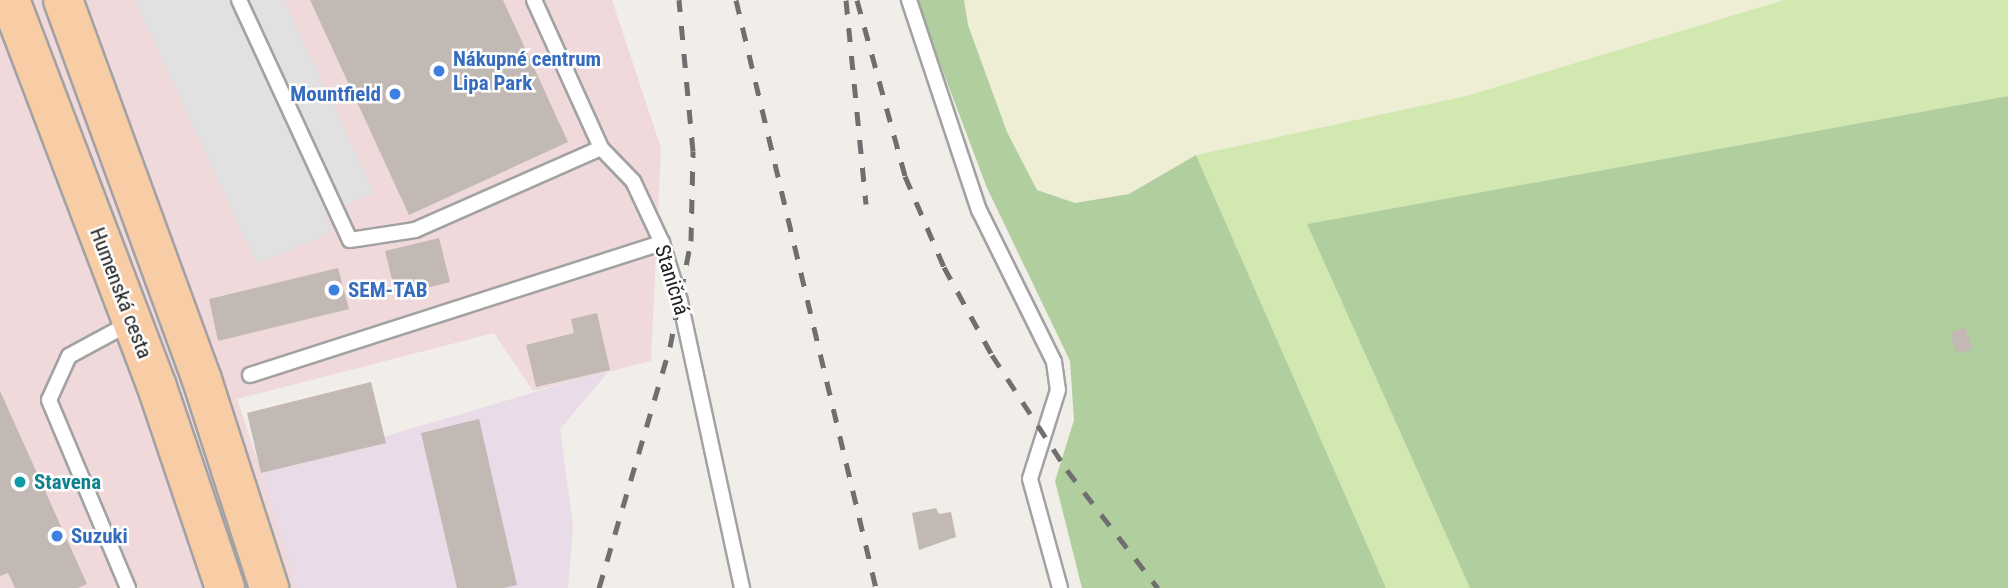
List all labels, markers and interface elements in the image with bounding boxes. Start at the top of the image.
place label: Nákupné centrum Lipa Park [453,46,601,96]
marker: Nákupné centrum Lipa Park [431,63,447,79]
place label: Mountfield [290,81,381,107]
marker: Mountfield [387,86,403,102]
street label: Humenská cesta [84,224,158,362]
street label: Staničná [649,242,695,318]
place label: SEM-TAB [348,277,428,303]
marker: SEM-TAB [326,282,342,298]
place label: Stavena [34,469,101,495]
marker: Stavena [12,474,28,490]
place label: Suzuki [71,523,128,549]
marker: Suzuki [49,528,65,544]

